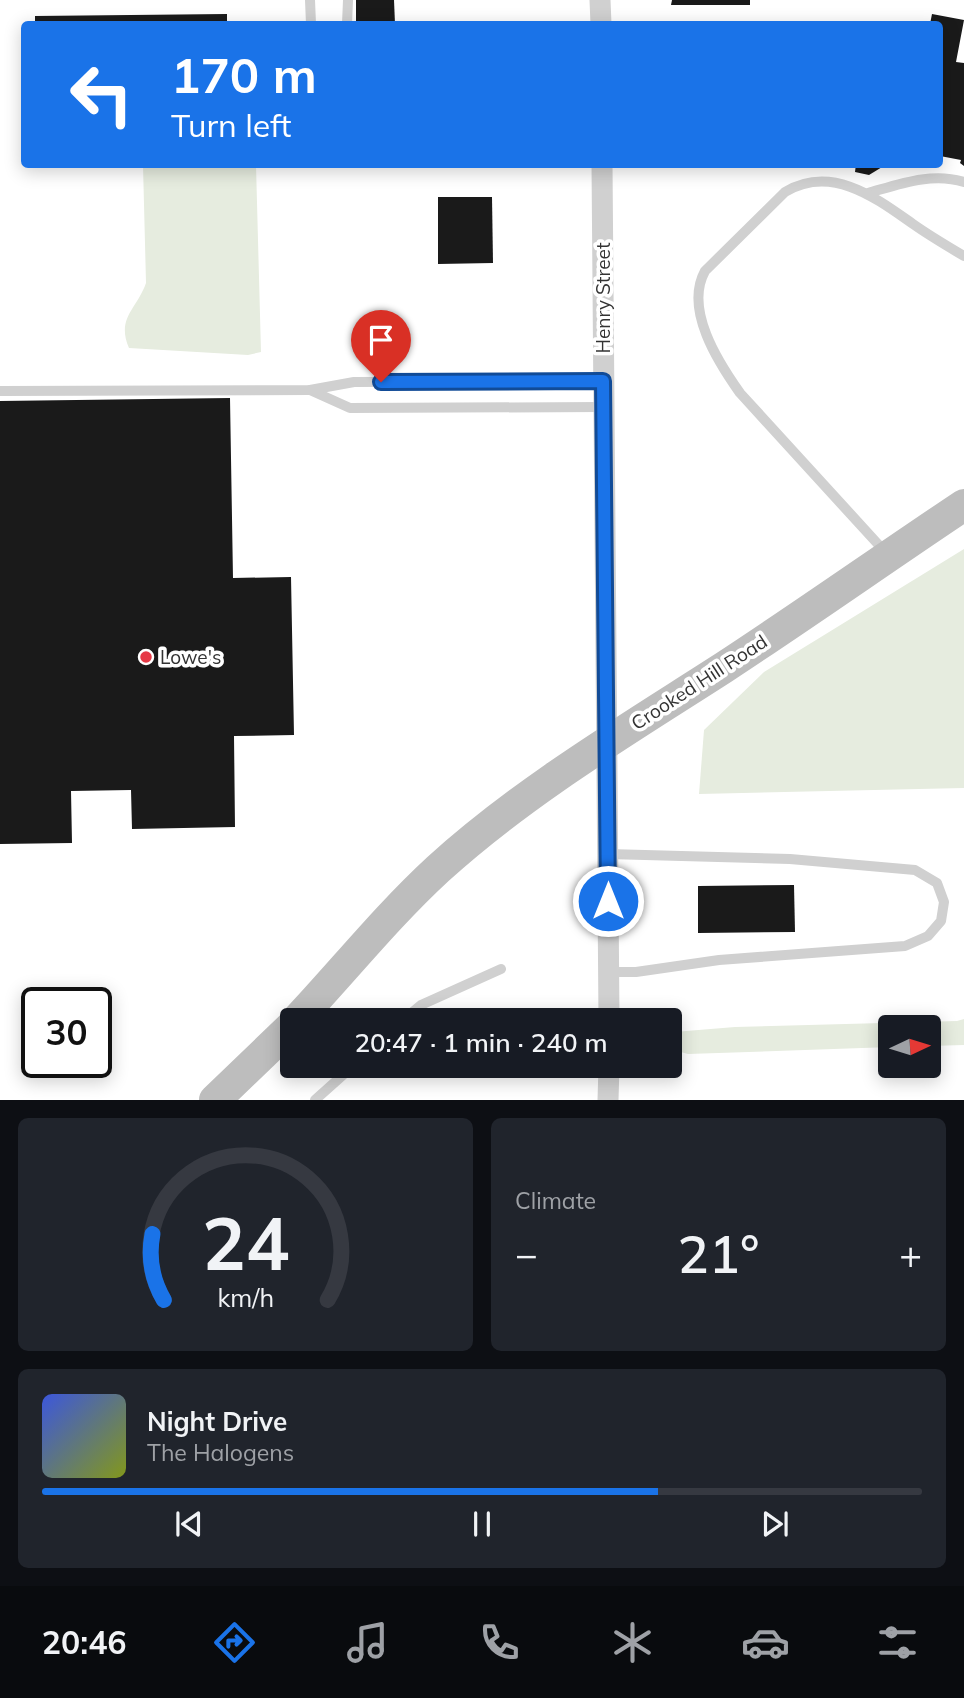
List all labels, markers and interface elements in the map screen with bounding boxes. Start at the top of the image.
text: 170 m [171,44,317,105]
icon: left [56,49,147,140]
text: Turn left [171,105,291,145]
street label: Henry Street [591,242,615,354]
pin [351,310,411,382]
icon: arrive [362,321,400,359]
street label: Crooked Hill Road [626,629,772,735]
place label: Lowe's [160,645,221,669]
marker: Lowe's [138,649,154,665]
position arrow [571,864,645,938]
speed limit sign: 30 [21,987,112,1078]
north arrow [878,1015,942,1078]
map controls [878,1015,941,1078]
text: 20:47 · 1 min · 240 m [354,1026,608,1059]
text: Climate [515,1186,596,1215]
text: 24 [202,1198,289,1289]
text: 21° [678,1221,759,1286]
text: − [515,1230,538,1278]
text: + [899,1230,922,1278]
text: km/h [217,1282,274,1313]
text: Night Drive [147,1405,287,1438]
text: The Halogens [147,1438,294,1467]
icon: previous [170,1505,208,1543]
icon: pause [463,1505,501,1543]
icon: next [756,1505,794,1543]
icon: directions [210,1618,259,1667]
icon: music [343,1618,392,1667]
icon: phone [475,1618,524,1667]
icon: climate [608,1618,657,1667]
icon: car [741,1618,790,1667]
icon: filters [873,1618,922,1667]
text: 20:46 [42,1622,127,1662]

